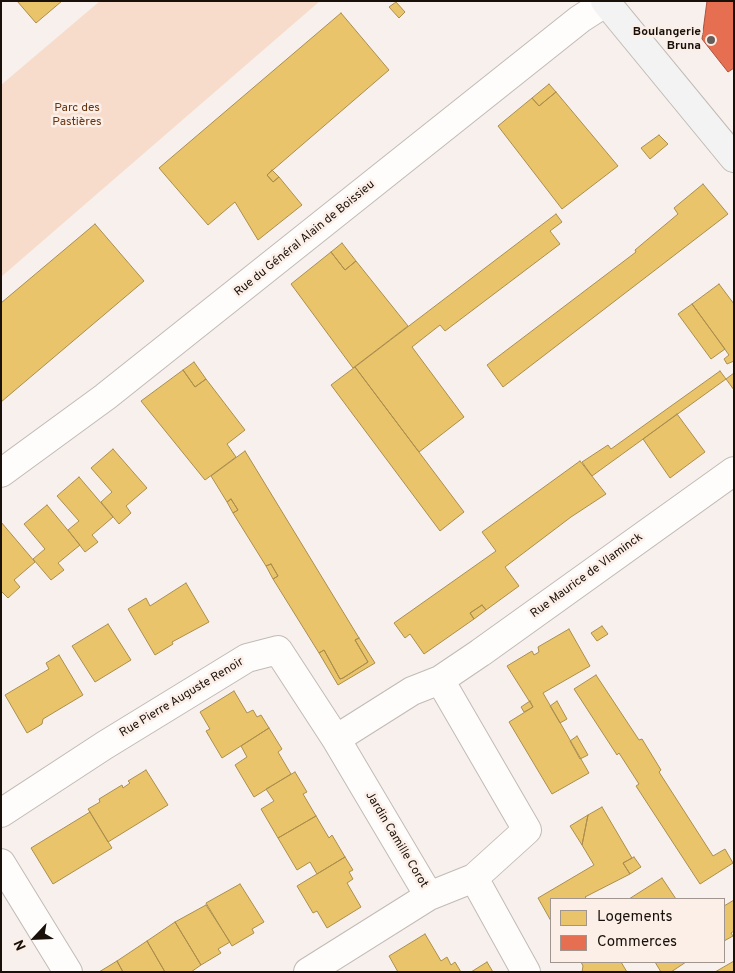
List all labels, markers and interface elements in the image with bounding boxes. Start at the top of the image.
place label: Boulangerie Bruna [633,26,701,54]
marker: Boulangerie Bruna [705,34,717,46]
park label: Parc des Pastières [52,102,102,130]
street label: Rue du Général Alain de Boissieu [232,178,378,300]
street label: Rue Maurice de Vlaminck [528,530,646,622]
street label: Rue Pierre Auguste Renoir [117,655,247,741]
street label: Jardin Camille Corot [362,789,430,891]
legend [550,898,725,963]
text: Logements [597,908,673,927]
north arrow [10,913,60,963]
text: Commerces [597,933,677,952]
text: N [11,936,31,953]

